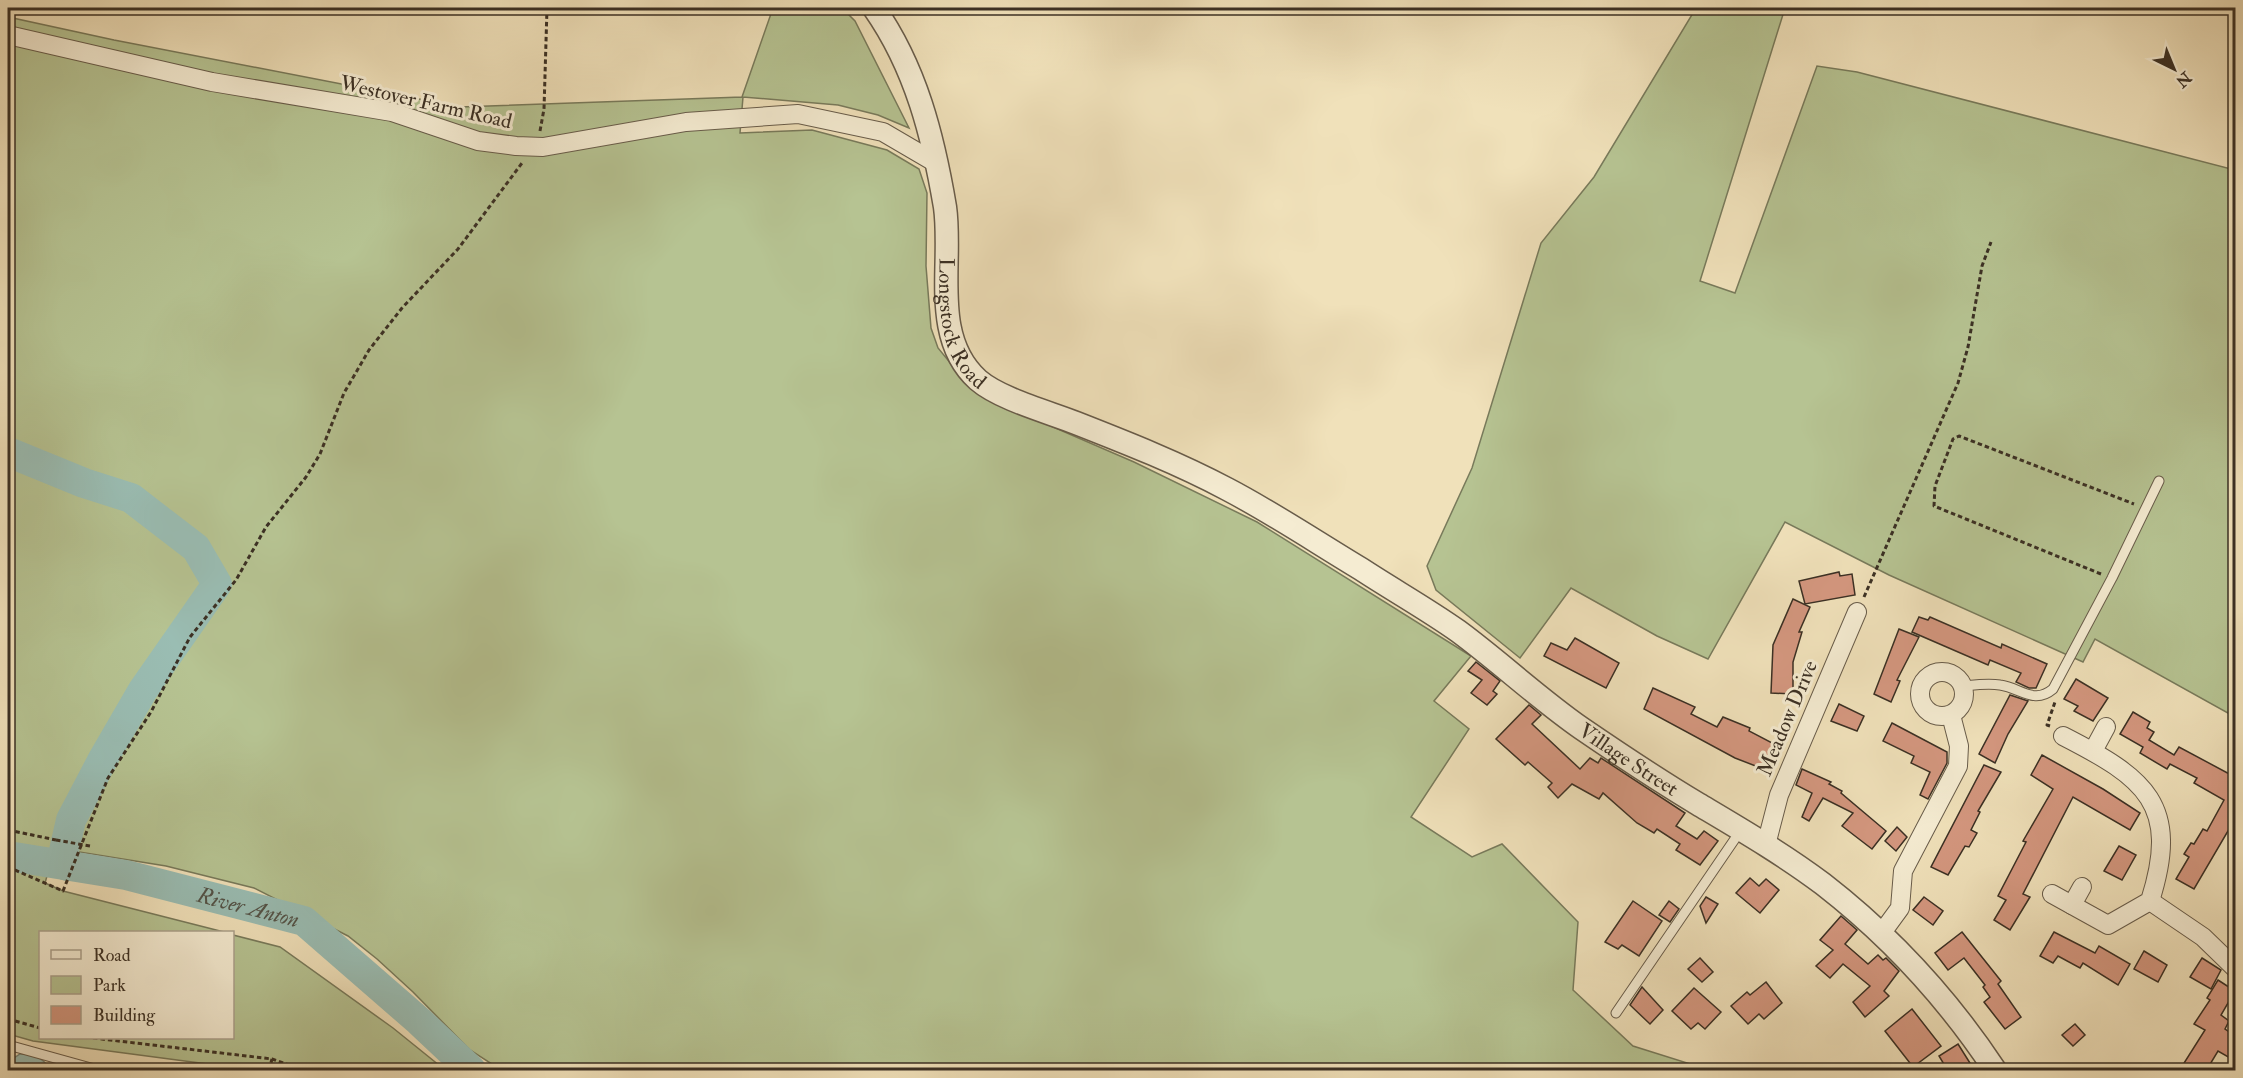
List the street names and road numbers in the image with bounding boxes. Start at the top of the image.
street label: Westover Farm Road [336,69,515,136]
street label: Longstock Road [932,258,992,396]
street label: Meadow Drive [1751,656,1824,780]
street label: Village Street [1573,717,1683,803]

